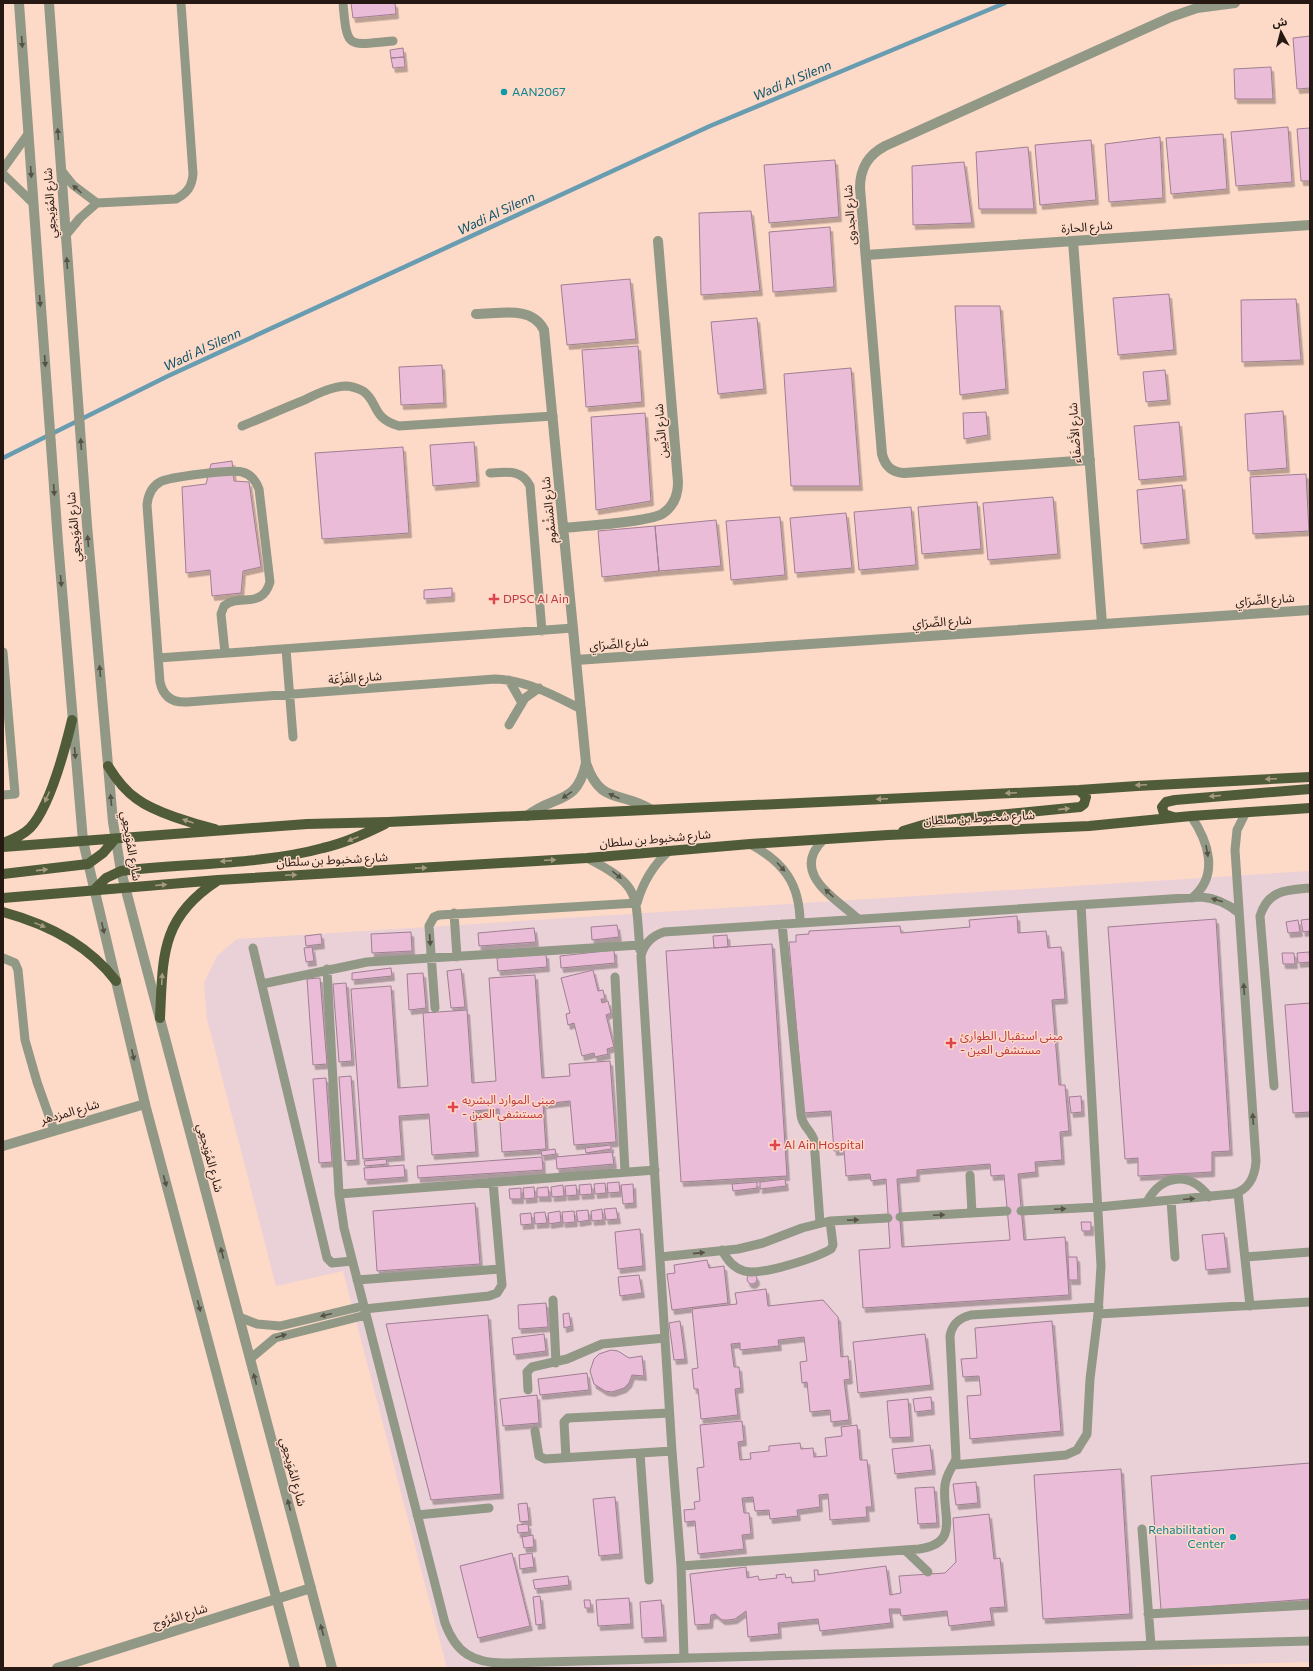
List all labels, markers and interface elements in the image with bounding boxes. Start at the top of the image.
north arrow [1261,12,1301,52]
text: ش [1271,14,1288,30]
one-way arrow [18,36,25,48]
water label: Wadi Al Silenn [750,56,834,104]
place label: AAN2067 [512,84,566,98]
marker: AAN2067 [499,87,509,97]
one-way arrow [55,128,62,140]
one-way arrow [28,166,35,178]
street label: شارع المُوَيجعِي [40,167,62,239]
one-way arrow [72,184,82,193]
street label: شارع الجدوى [840,184,861,246]
water label: Wadi Al Silenn [455,188,537,238]
street label: شارع الحارة [1061,217,1113,238]
one-way arrow [64,256,70,269]
one-way arrow [37,295,44,307]
water label: Wadi Al Silenn [161,324,243,374]
one-way arrow [41,355,48,367]
street label: شارع الأَصْفَاء [1064,402,1086,464]
street label: شارع الدِّيين [651,403,672,459]
one-way arrow [77,438,84,450]
street label: شارع المَشْمُوم [537,476,561,544]
one-way arrow [51,484,58,496]
street label: شارع المُوَيجعِي [63,491,87,563]
one-way arrow [85,535,92,547]
one-way arrow [58,575,65,587]
street label: شارع الصِّرَاي [1235,590,1295,612]
place label: DPSC Al Ain [503,591,569,605]
marker: DPSC Al Ain [488,593,500,605]
street label: شارع الصِّرَاي [912,612,972,634]
street label: شارع الصِّرَاي [589,634,649,656]
one-way arrow [96,665,103,677]
street label: شارع الفَزْعَة [328,668,383,689]
one-way arrow [72,747,79,759]
one-way arrow [1264,776,1277,782]
one-way arrow [1135,782,1147,789]
one-way arrow [1005,790,1017,797]
one-way arrow [561,791,572,799]
one-way arrow [44,792,50,803]
one-way arrow [608,793,620,799]
one-way arrow [1209,793,1221,800]
one-way arrow [108,794,115,806]
one-way arrow [875,796,888,802]
one-way arrow [1058,806,1070,812]
street label: شارع شخبوط بن سلطان [923,807,1035,830]
street label: شارع المُوَيجعِي [115,810,145,882]
one-way arrow [181,818,193,824]
street label: شارع شخبوط بن سلطان [599,826,711,853]
one-way arrow [347,836,359,842]
one-way arrow [1204,844,1210,857]
street label: شارع شخبوط بن سلطان [276,849,388,872]
one-way arrow [544,857,556,864]
one-way arrow [220,858,232,865]
one-way arrow [777,862,786,872]
one-way arrow [415,865,428,871]
one-way arrow [36,866,48,873]
one-way arrow [611,871,622,880]
one-way arrow [285,872,297,879]
one-way arrow [155,881,167,888]
one-way arrow [824,888,834,898]
one-way arrow [1211,897,1223,903]
one-way arrow [34,922,45,928]
one-way arrow [101,922,107,934]
one-way arrow [426,934,433,946]
one-way arrow [159,972,165,985]
one-way arrow [1241,982,1247,995]
place label: مبنى استقبال الطوارئ - مستشفى العين [960,1028,1063,1057]
marker: مبنى استقبال الطوارئ - مستشفى العين [945,1037,957,1049]
one-way arrow [131,1048,137,1061]
place label: مبنى الموارد البشريه - مستشفى العين [462,1092,555,1121]
street label: شارع المزدهر [38,1096,101,1129]
marker: مبنى الموارد البشريه - مستشفى العين [447,1101,459,1113]
one-way arrow [1249,1113,1256,1125]
street label: شارع المُوَيجعِي [191,1122,227,1195]
place label: Al Ain Hospital [784,1137,864,1151]
marker: Al Ain Hospital [769,1139,781,1151]
one-way arrow [162,1175,168,1187]
one-way arrow [1183,1195,1195,1202]
one-way arrow [1054,1205,1066,1212]
one-way arrow [933,1212,945,1219]
one-way arrow [846,1217,859,1223]
one-way arrow [219,1247,225,1259]
one-way arrow [693,1250,705,1256]
one-way arrow [196,1300,202,1312]
one-way arrow [319,1312,331,1318]
one-way arrow [275,1333,287,1339]
one-way arrow [252,1373,258,1385]
street label: شارع المُوَيجعِي [274,1436,310,1509]
one-way arrow [285,1498,291,1511]
place label: Rehabilitation Center [1148,1522,1225,1550]
marker: Rehabilitation Center [1228,1532,1238,1542]
street label: شارع المُرُوج [151,1600,210,1633]
one-way arrow [319,1624,325,1636]

